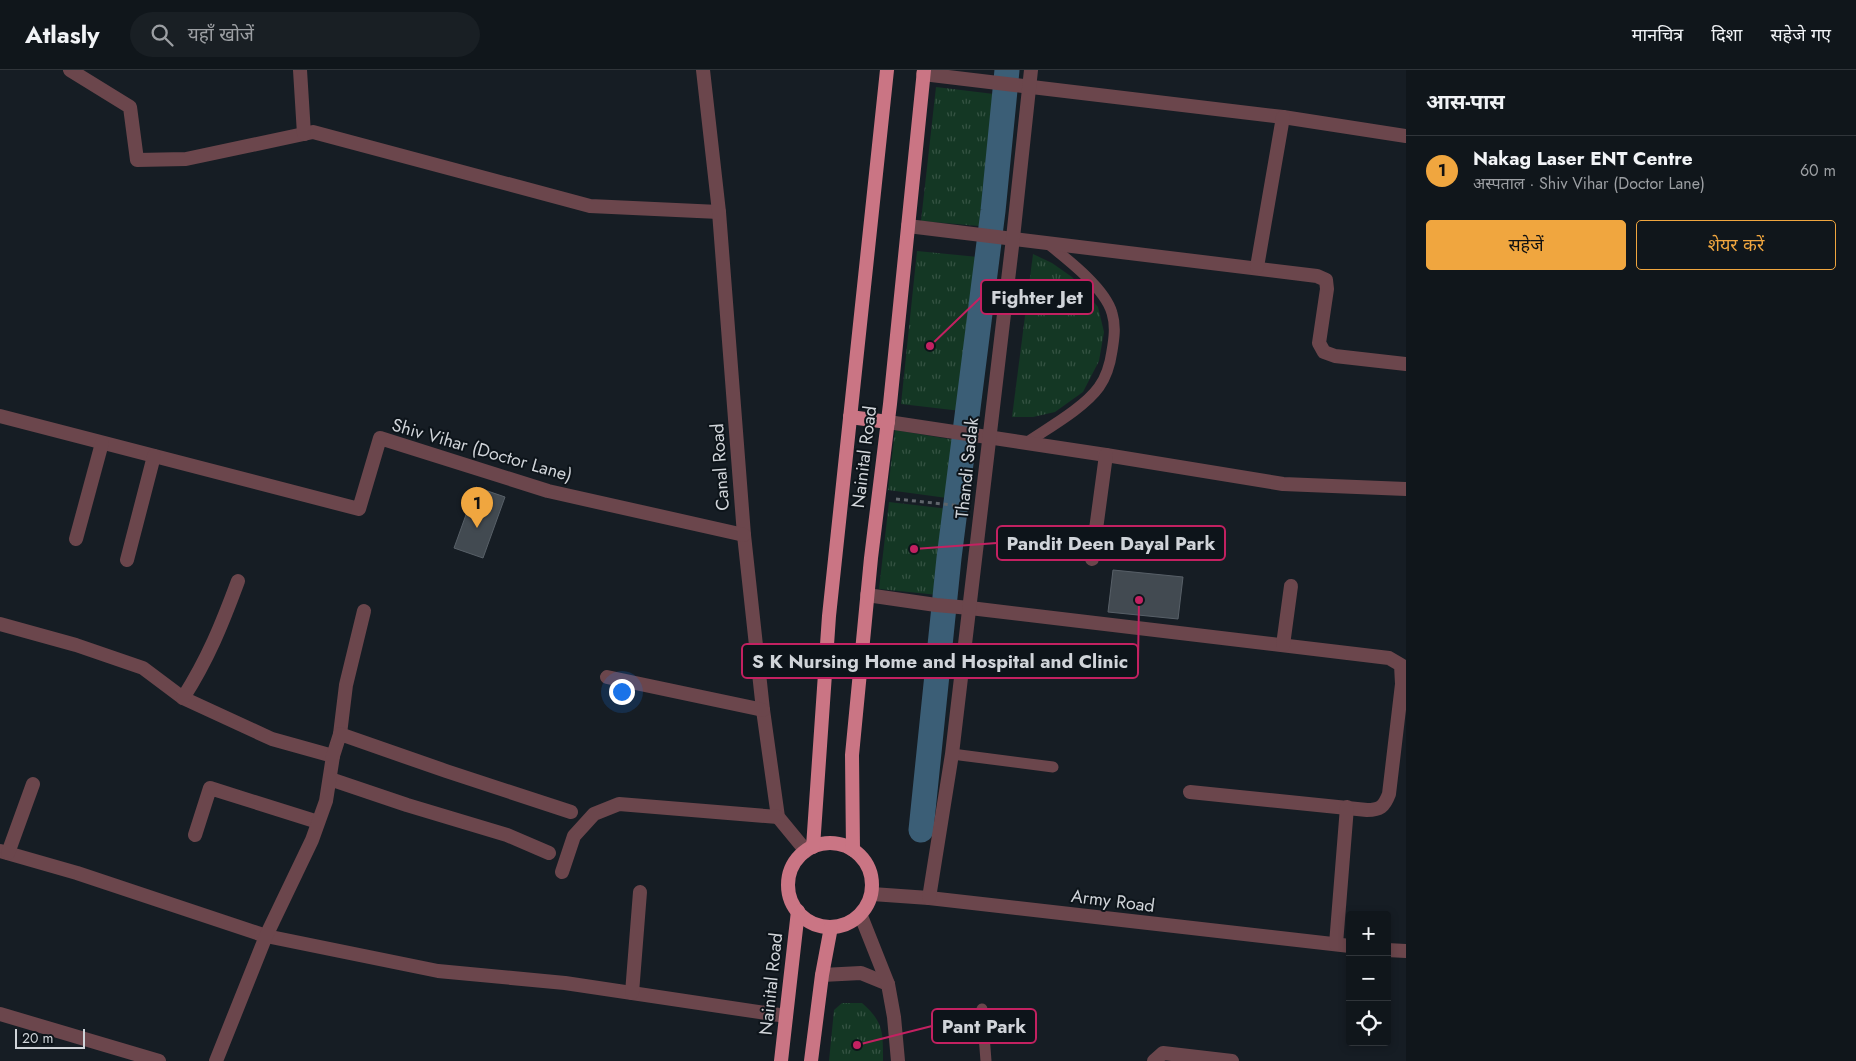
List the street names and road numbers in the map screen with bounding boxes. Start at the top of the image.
street label: Nainital Road [845,404,883,510]
street label: Shiv Vihar (Doctor Lane) [389,412,575,488]
street label: Thandi Sadak [949,416,985,520]
street label: Canal Road [704,422,736,512]
street label: Army Road [1070,883,1156,919]
street label: Nainital Road [753,932,789,1036]

